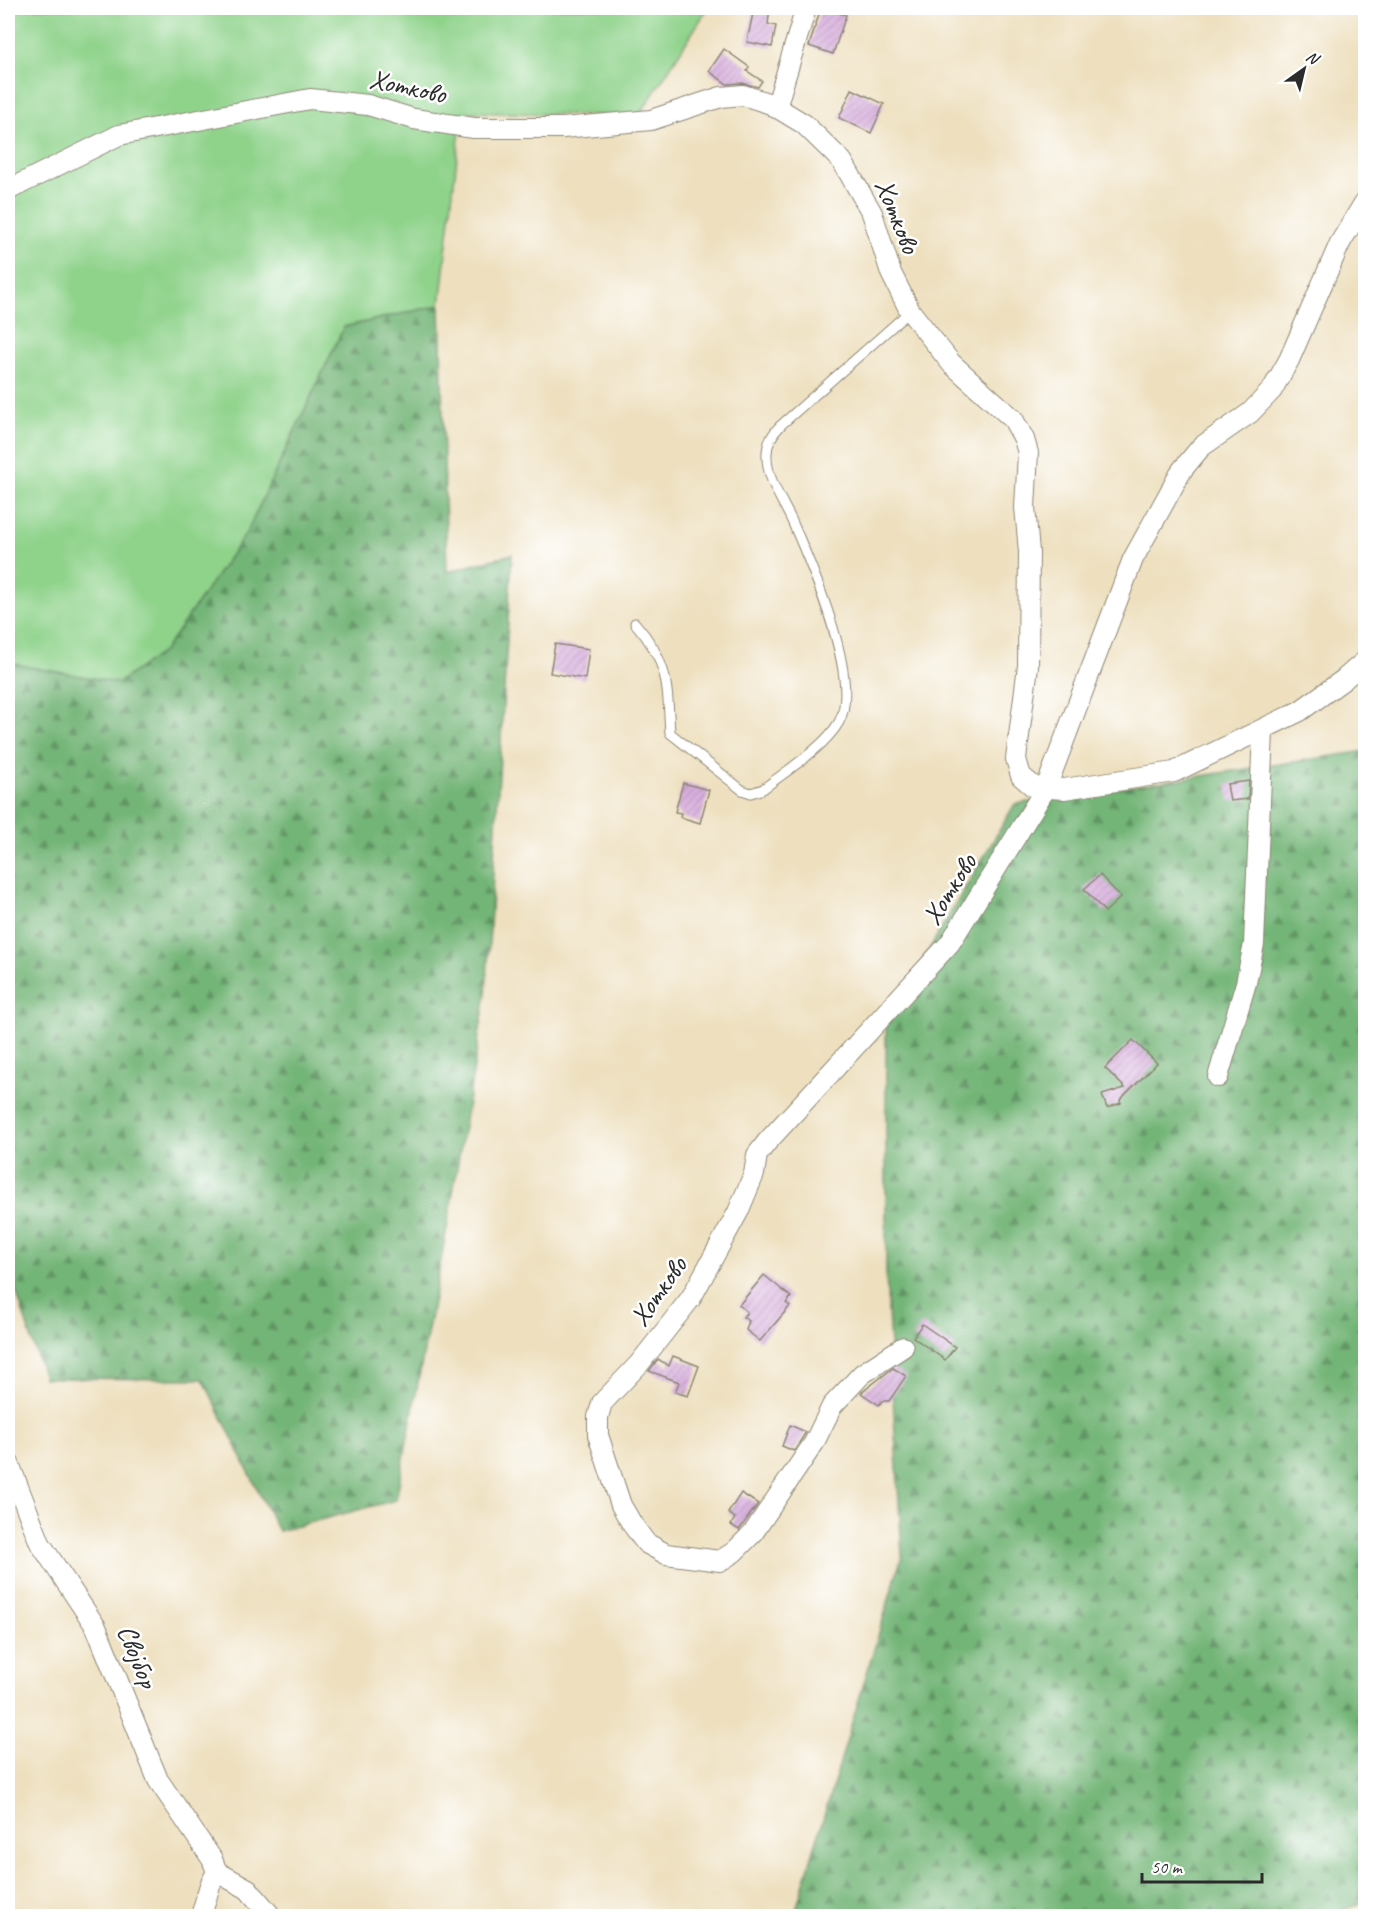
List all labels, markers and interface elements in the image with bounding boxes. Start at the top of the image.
north arrow [1274,39,1334,99]
text: N [1302,46,1324,70]
street label: Хотково [367,61,451,112]
street label: Хотково [867,174,929,260]
street label: Хотково [914,845,985,931]
street label: Хотково [622,1248,696,1333]
street label: Својбор [110,1619,167,1694]
scale bar [1142,1846,1262,1884]
text: 50 m [1151,1856,1184,1878]

